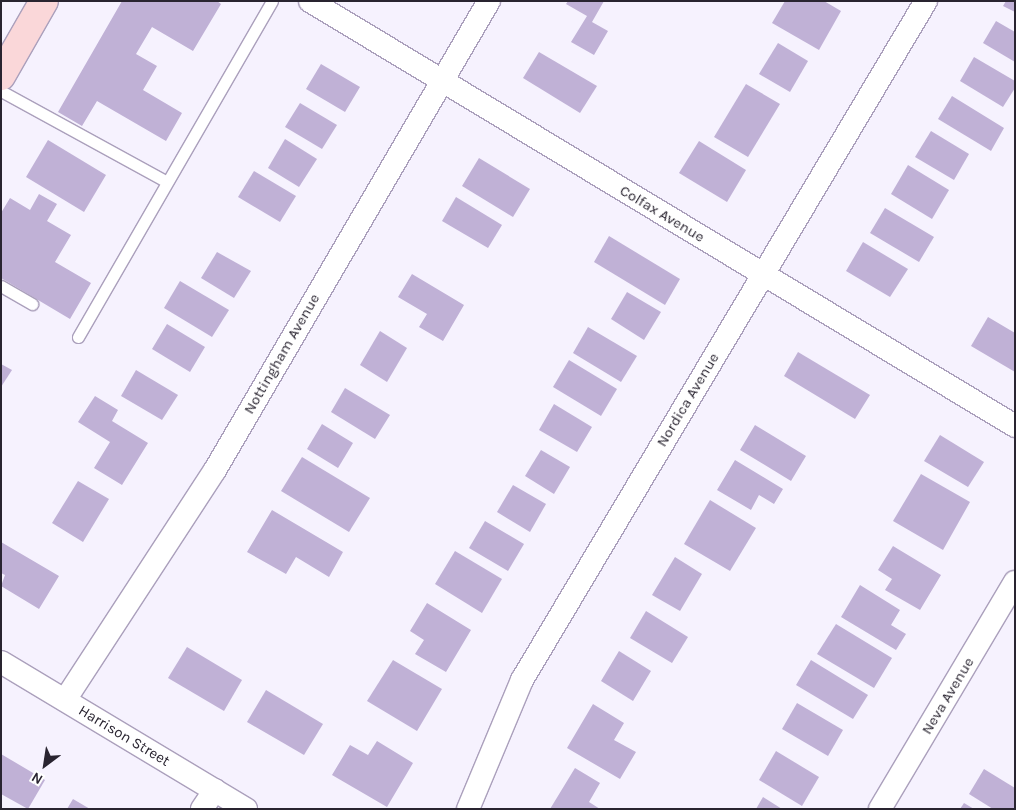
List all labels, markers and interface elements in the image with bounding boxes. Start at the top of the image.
street label: Colfax Avenue [616,182,708,246]
street label: Nottingham Avenue [240,291,324,417]
street label: Nordica Avenue [653,350,723,450]
street label: Neva Avenue [918,654,978,738]
street label: Harrison Street [75,702,173,770]
north arrow [20,740,70,790]
text: N [28,768,46,788]

